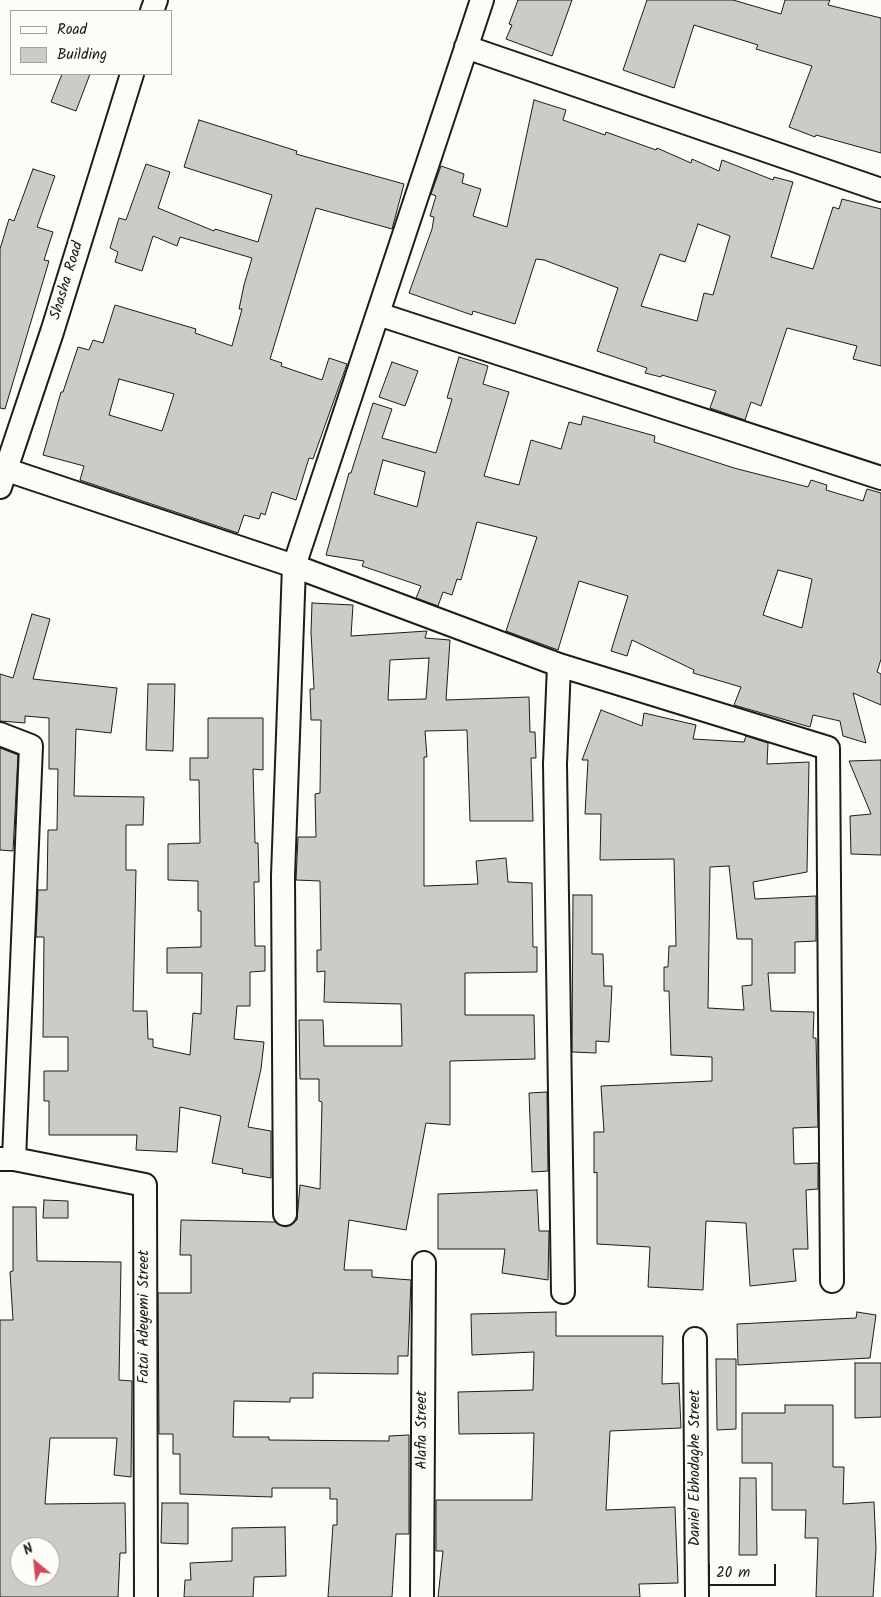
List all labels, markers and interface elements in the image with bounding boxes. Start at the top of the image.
legend [10,10,172,75]
text: Road [57,18,87,42]
text: Building [57,43,107,67]
street label: Shasha Road [48,240,88,322]
street label: Fatai Adeyemi Street [136,1250,154,1384]
street label: Daniel Ebhodaghe Street [687,1390,705,1546]
street label: Alafia Street [414,1391,432,1469]
north arrow [10,1537,60,1587]
text: N [19,1538,37,1561]
scale bar [711,1554,778,1586]
text: 20 m [716,1561,750,1585]

